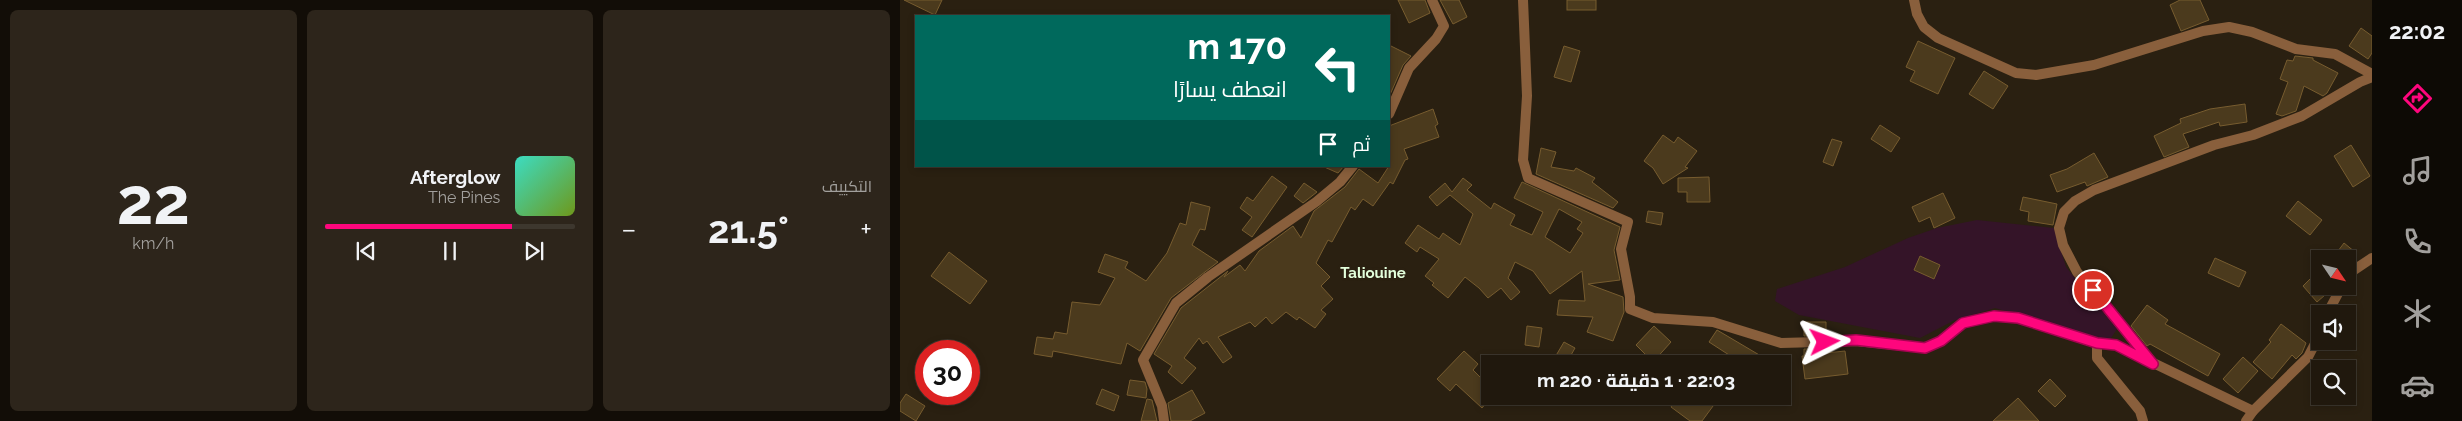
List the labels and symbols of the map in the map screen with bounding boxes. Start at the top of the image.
north arrow [2311,250,2356,295]
district label: Taliouine [1340,264,1406,282]
pin [2072,269,2114,311]
position arrow [1798,315,1850,367]
speed limit sign: 30 [915,340,980,405]

